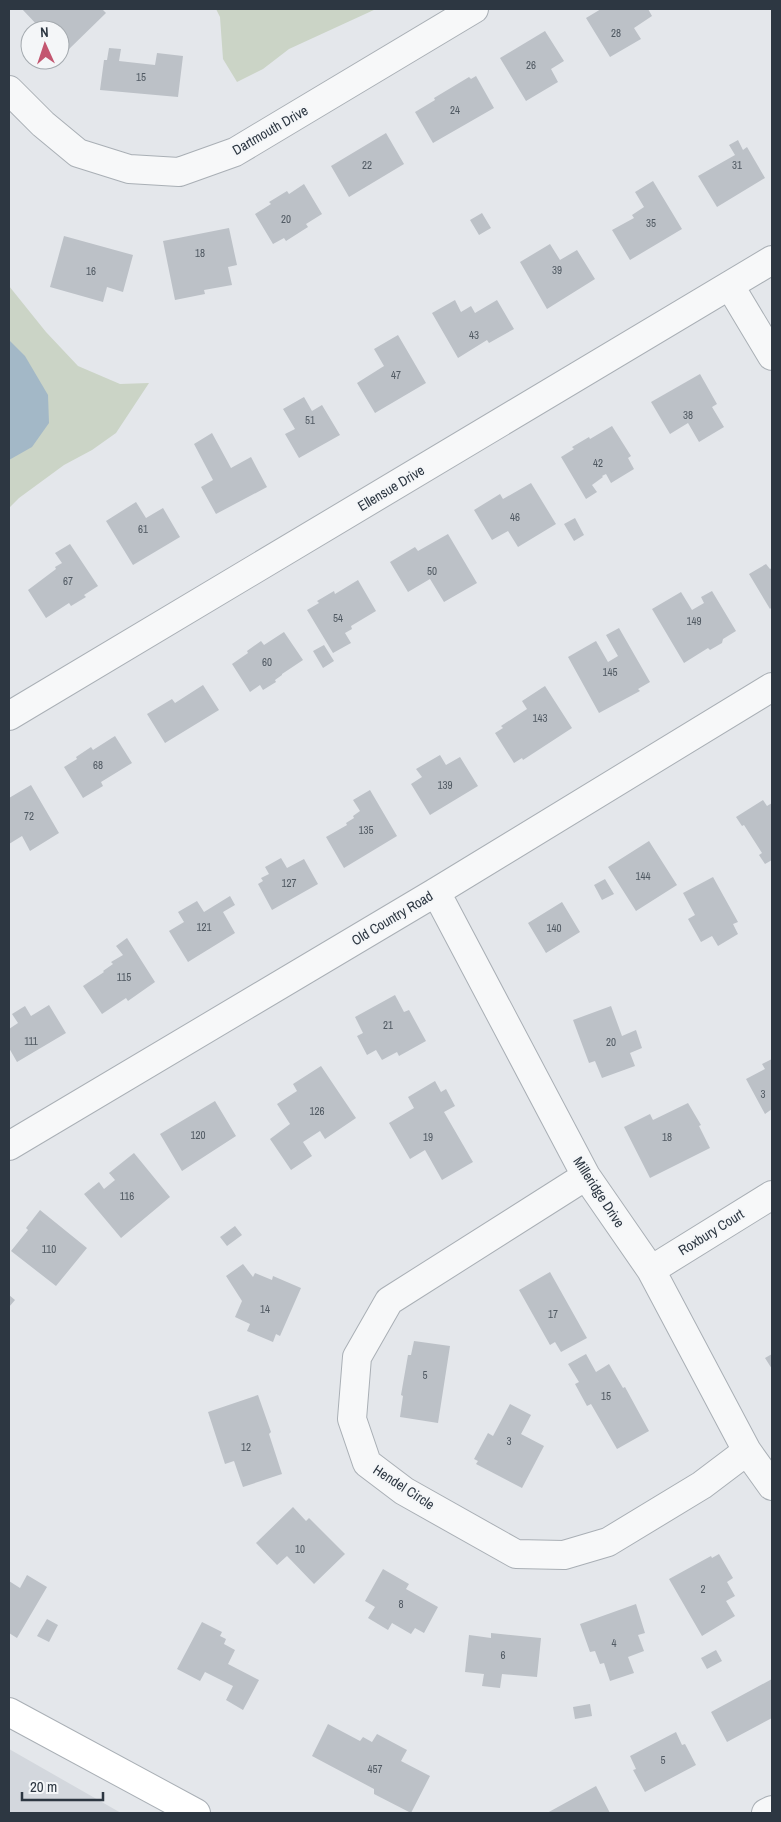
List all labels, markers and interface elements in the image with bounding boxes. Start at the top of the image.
north arrow [20,20,70,70]
text: N [40,23,49,41]
house number: 28 [611,26,621,40]
house number: 26 [526,58,536,72]
house number: 15 [136,70,146,84]
street label: Dartmouth Drive [229,101,311,159]
house number: 24 [450,103,460,117]
house number: 22 [362,158,372,172]
house number: 31 [732,158,742,172]
house number: 20 [281,212,291,226]
house number: 35 [646,216,656,230]
house number: 18 [195,246,205,260]
house number: 39 [552,263,562,277]
house number: 16 [86,264,96,278]
house number: 43 [469,328,479,342]
house number: 47 [391,368,401,382]
house number: 38 [683,408,693,422]
house number: 51 [305,413,315,427]
house number: 42 [593,456,603,470]
street label: Ellensue Drive [354,461,428,515]
house number: 46 [510,510,520,524]
house number: 61 [138,522,148,536]
house number: 50 [427,564,437,578]
house number: 67 [63,574,73,588]
house number: 54 [333,611,343,625]
house number: 149 [686,614,702,628]
house number: 60 [262,655,272,669]
house number: 145 [602,665,618,679]
house number: 143 [532,711,548,725]
house number: 68 [93,758,103,772]
house number: 139 [437,778,453,792]
house number: 72 [24,809,34,823]
house number: 135 [358,823,374,837]
house number: 144 [635,869,651,883]
house number: 127 [281,876,297,890]
street label: Old Country Road [348,887,436,949]
house number: 121 [196,920,212,934]
house number: 140 [546,921,562,935]
house number: 115 [117,970,131,984]
house number: 21 [383,1018,393,1032]
house number: 111 [24,1034,38,1048]
house number: 20 [606,1035,616,1049]
house number: 3 [760,1087,766,1101]
house number: 126 [309,1104,325,1118]
house number: 120 [190,1128,206,1142]
house number: 19 [423,1130,433,1144]
house number: 18 [662,1130,672,1144]
street label: Milleridge Drive [569,1153,629,1231]
house number: 116 [120,1189,134,1203]
street label: Roxbury Court [675,1205,747,1259]
house number: 110 [42,1242,56,1256]
house number: 14 [260,1302,270,1316]
house number: 17 [548,1307,558,1321]
house number: 5 [422,1368,428,1382]
house number: 15 [601,1389,611,1403]
house number: 3 [506,1434,512,1448]
house number: 12 [241,1440,251,1454]
street label: Hendel Circle [370,1461,438,1513]
house number: 10 [295,1542,305,1556]
house number: 2 [700,1582,706,1596]
house number: 8 [398,1597,404,1611]
house number: 4 [611,1636,617,1650]
house number: 6 [500,1648,506,1662]
house number: 5 [660,1753,666,1767]
house number: 457 [367,1762,383,1776]
scale bar [22,1770,104,1802]
text: 20 m [30,1776,57,1797]

